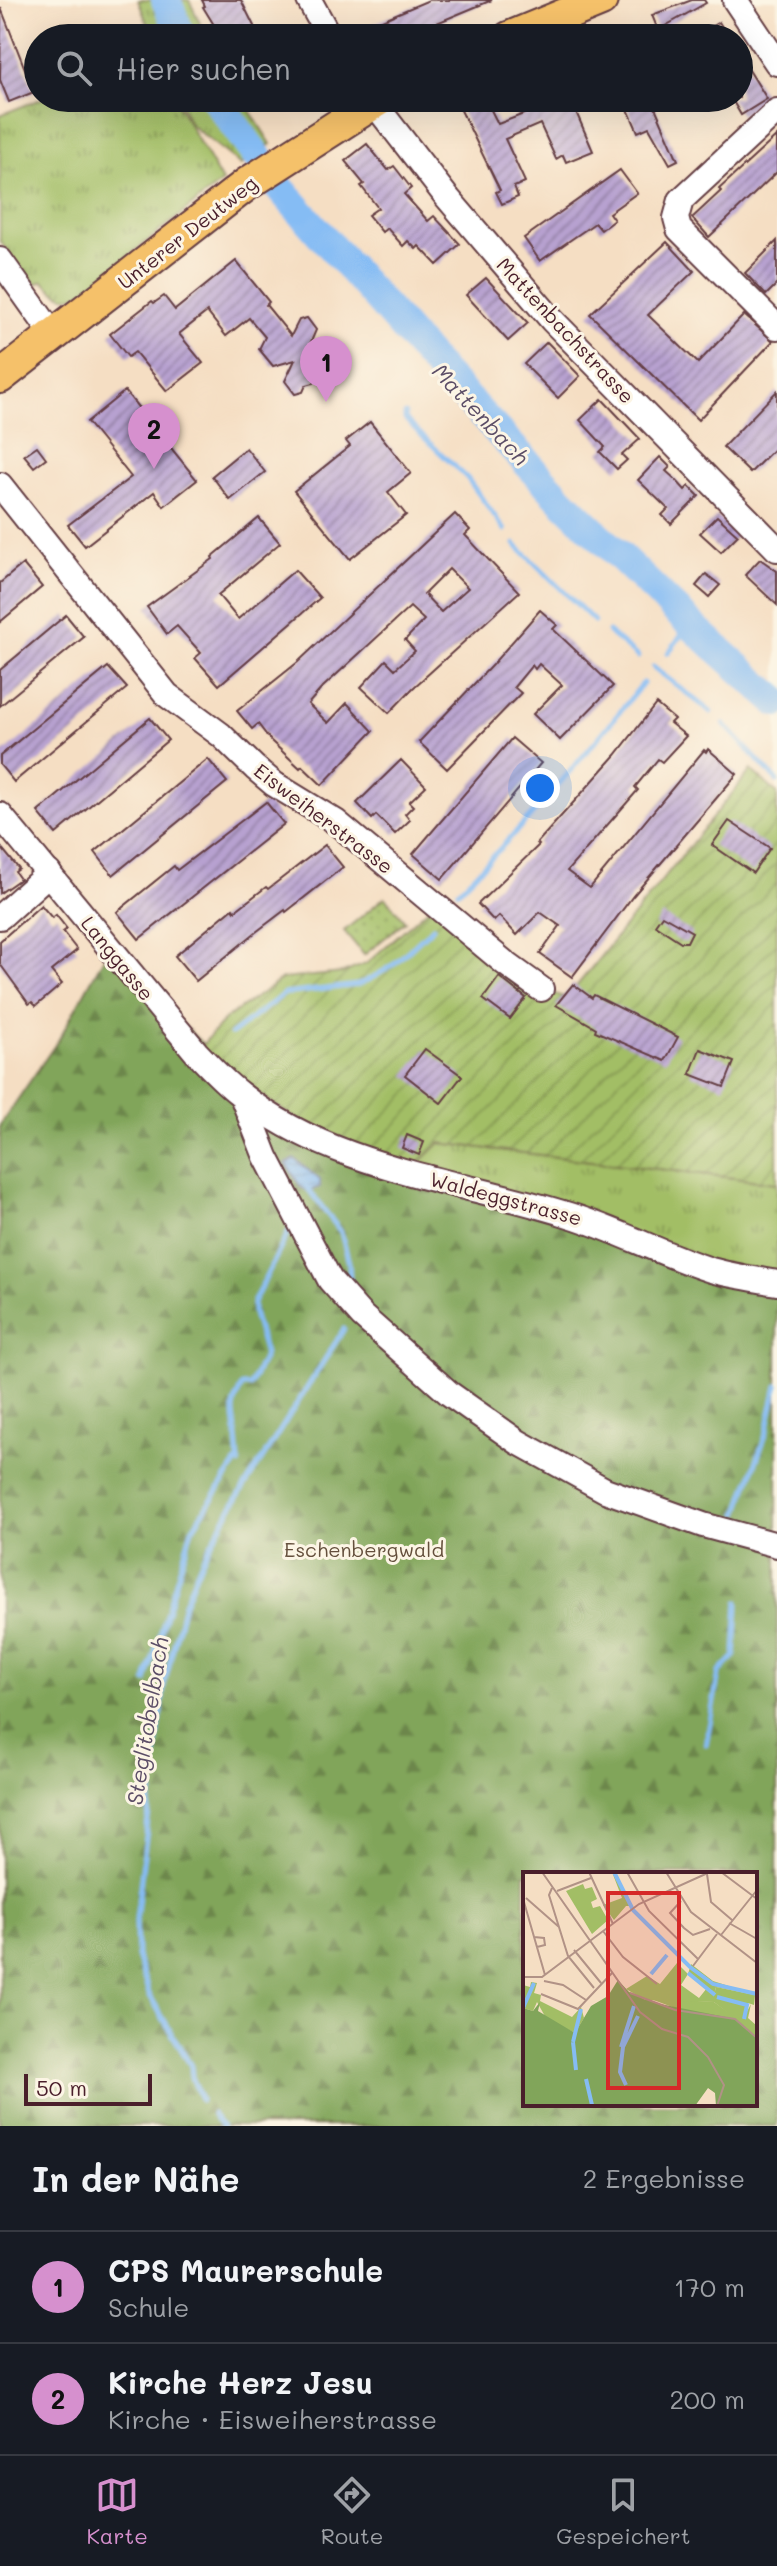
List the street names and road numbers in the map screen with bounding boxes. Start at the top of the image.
street label: Unterer Deutweg [112,169,262,295]
street label: Mattenbachstrasse [492,251,640,409]
street label: Eisweiherstrasse [249,757,399,879]
street label: Langgasse [76,910,160,1006]
street label: Waldeggstrasse [427,1165,585,1231]

